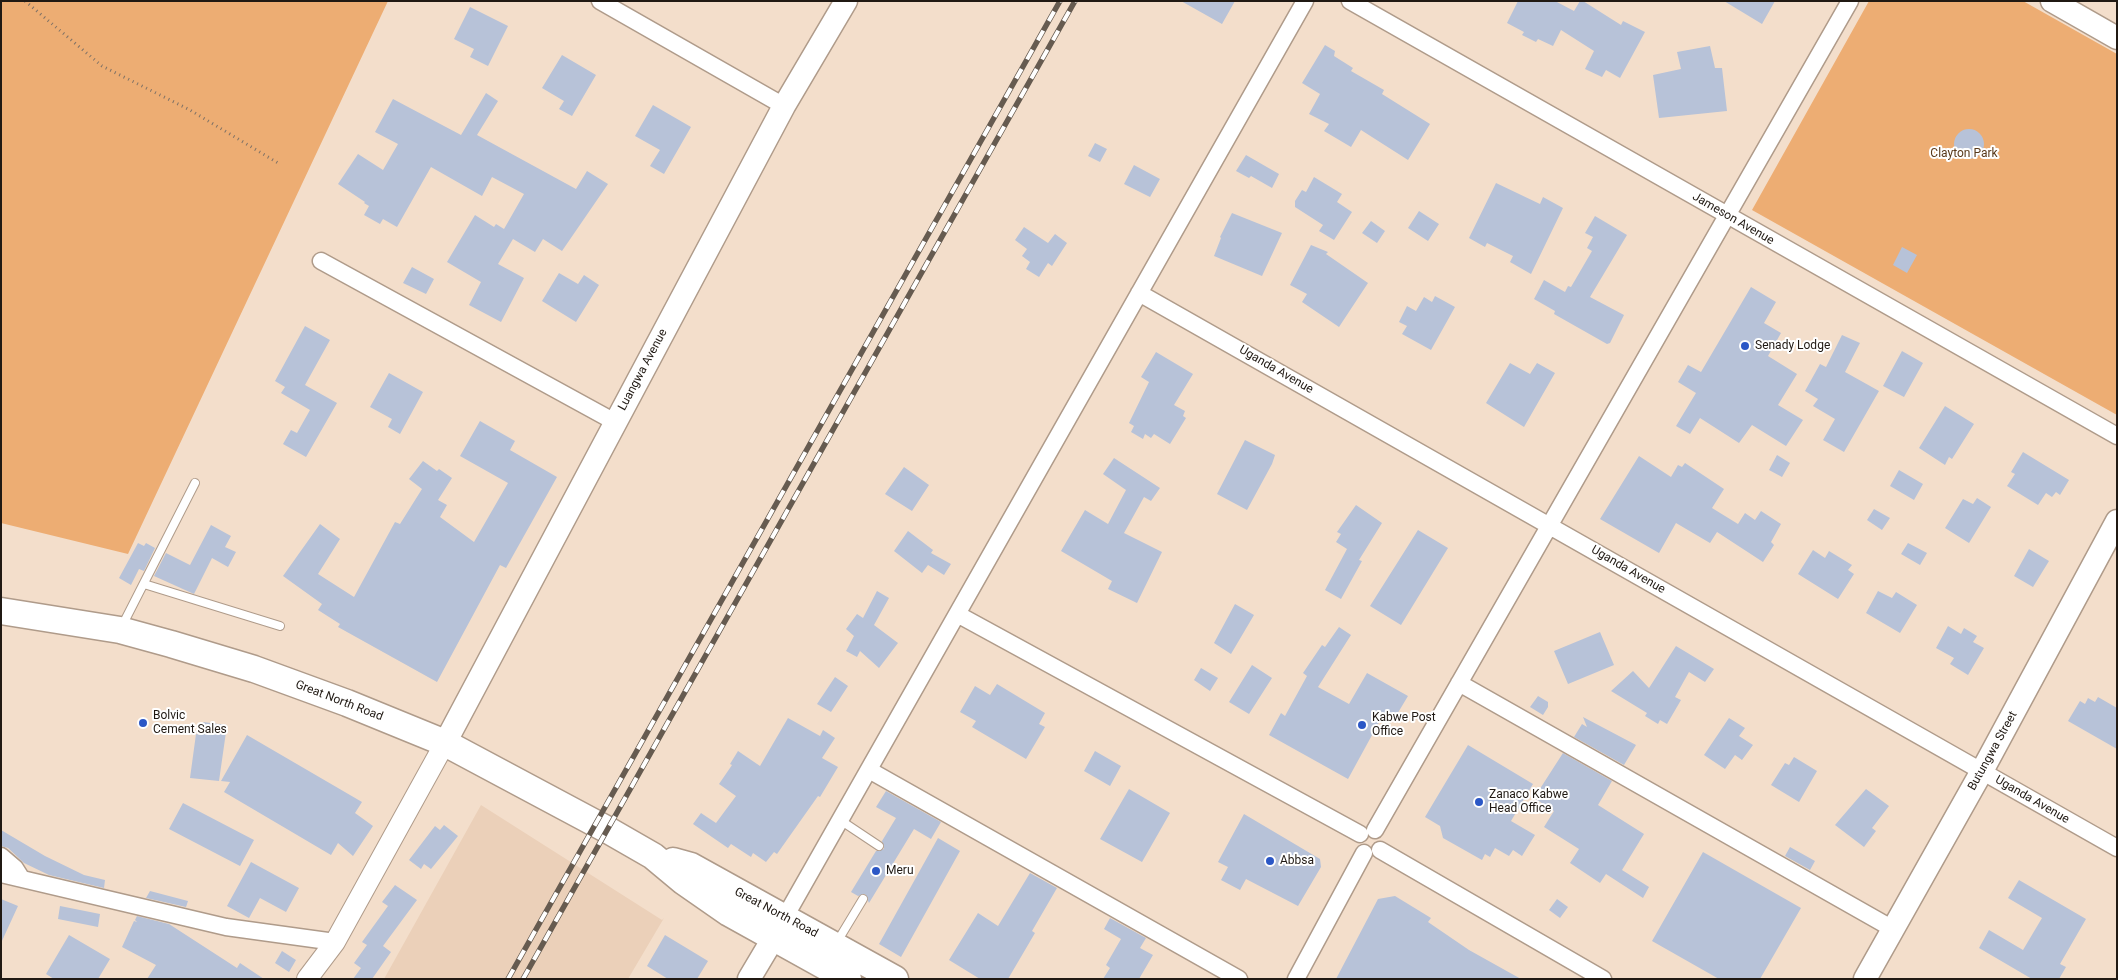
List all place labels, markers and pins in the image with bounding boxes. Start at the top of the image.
place label: Senady Lodge [1755,339,1830,353]
marker: Senady Lodge [1739,340,1751,352]
place label: Bolvic Cement Sales [153,709,227,737]
place label: Kabwe Post Office [1372,711,1436,739]
marker: Bolvic Cement Sales [137,717,149,729]
marker: Kabwe Post Office [1356,719,1368,731]
place label: Zanaco Kabwe Head Office [1489,788,1568,816]
marker: Zanaco Kabwe Head Office [1473,796,1485,808]
place label: Abbsa [1280,854,1314,868]
marker: Abbsa [1264,855,1276,867]
place label: Meru [886,864,914,878]
marker: Meru [870,865,882,877]

